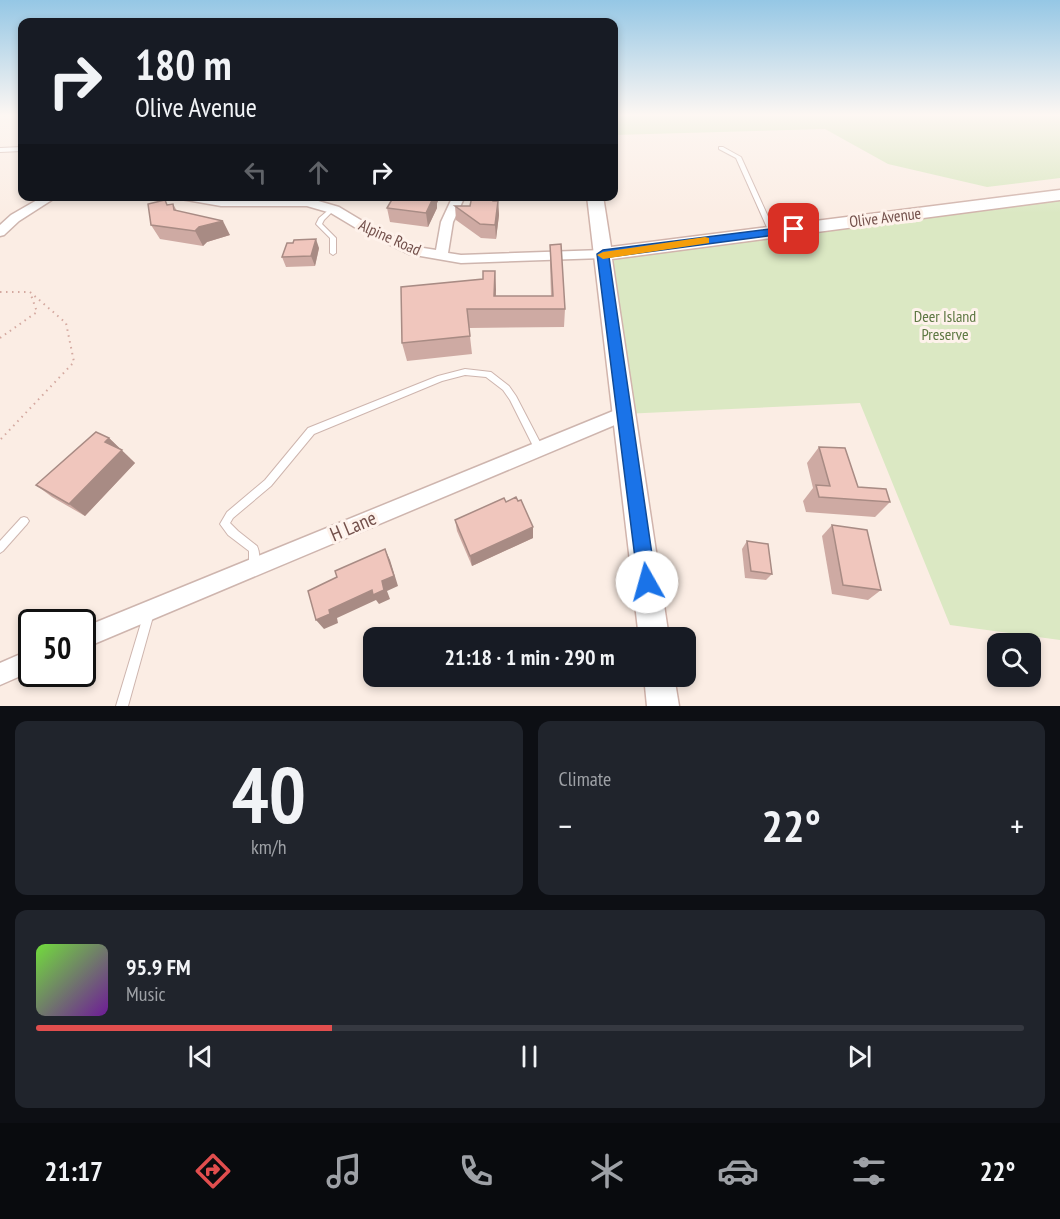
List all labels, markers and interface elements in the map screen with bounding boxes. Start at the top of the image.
text: 180 m [135,37,232,92]
icon: right [36,42,114,120]
text: Olive Avenue [135,90,257,124]
icon: left [239,156,272,189]
icon: ahead [302,156,335,189]
icon: right [365,156,398,189]
pin [768,203,819,254]
street label: Olive Avenue [848,203,922,231]
icon: arrive [777,212,810,245]
street label: Alpine Road [356,214,424,260]
park label: Deer Island Preserve [914,306,976,344]
street label: H Lane [326,505,380,547]
position arrow [615,550,679,614]
speed limit sign: 50 [18,609,96,687]
map controls [987,633,1041,687]
button: search [987,633,1041,687]
text: 21:18 · 1 min · 290 m [444,643,615,671]
text: 40 [231,744,306,845]
text: Climate [559,766,611,792]
text: 22° [762,796,821,854]
text: − [559,804,572,847]
text: + [1010,804,1024,847]
text: km/h [251,834,286,860]
text: 95.9 FM [126,953,191,981]
text: Music [126,981,166,1007]
icon: previous [184,1040,217,1073]
icon: pause [513,1040,546,1073]
icon: next [843,1040,876,1073]
icon: directions [192,1150,234,1192]
icon: music [323,1150,365,1192]
icon: phone [455,1150,497,1192]
icon: climate [586,1150,628,1192]
icon: car [717,1150,759,1192]
icon: filters [848,1150,890,1192]
text: 21:17 [45,1154,103,1188]
text: 22° [980,1154,1015,1188]

